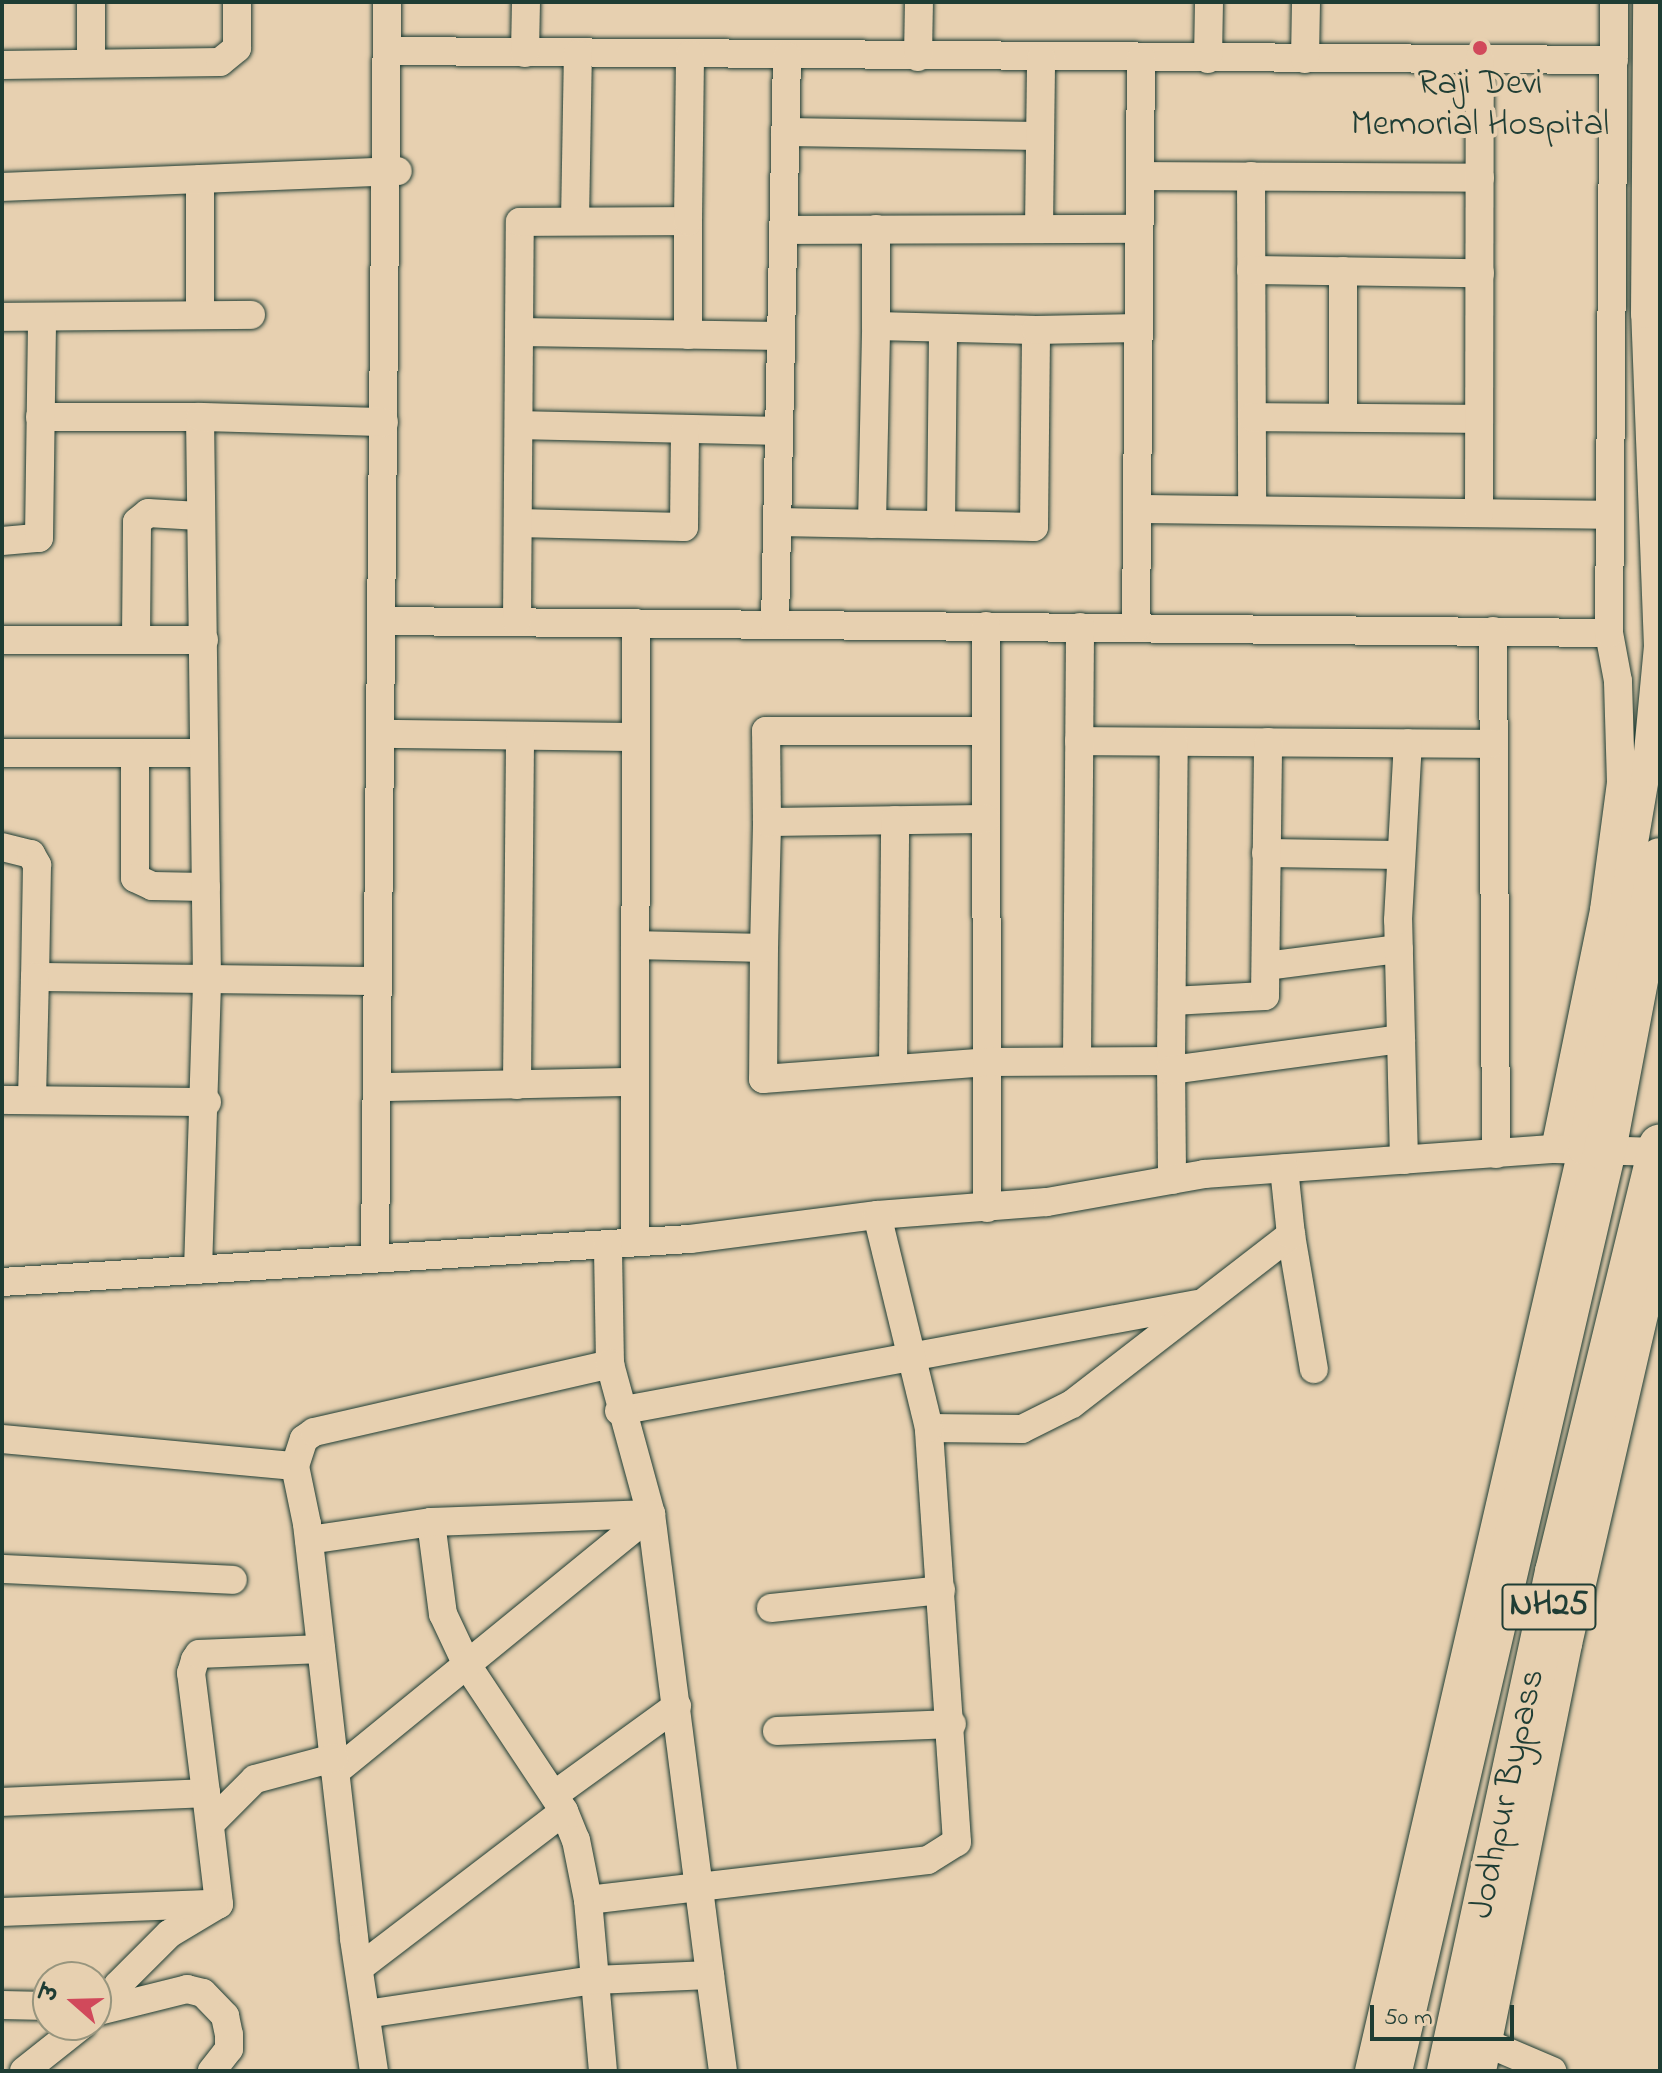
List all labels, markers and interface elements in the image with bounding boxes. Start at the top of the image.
marker: Raji Devi Memorial Hospital [1469,37,1491,59]
place label: Raji Devi Memorial Hospital [1351,62,1609,147]
road number: NH25 [1501,1577,1597,1637]
street label: Jodhpur Bypass [1460,1665,1556,1923]
north arrow [32,1961,112,2041]
text: उ [34,1981,69,2006]
scale bar [1374,1989,1518,2039]
text: 50 m [1384,2001,1433,2036]

